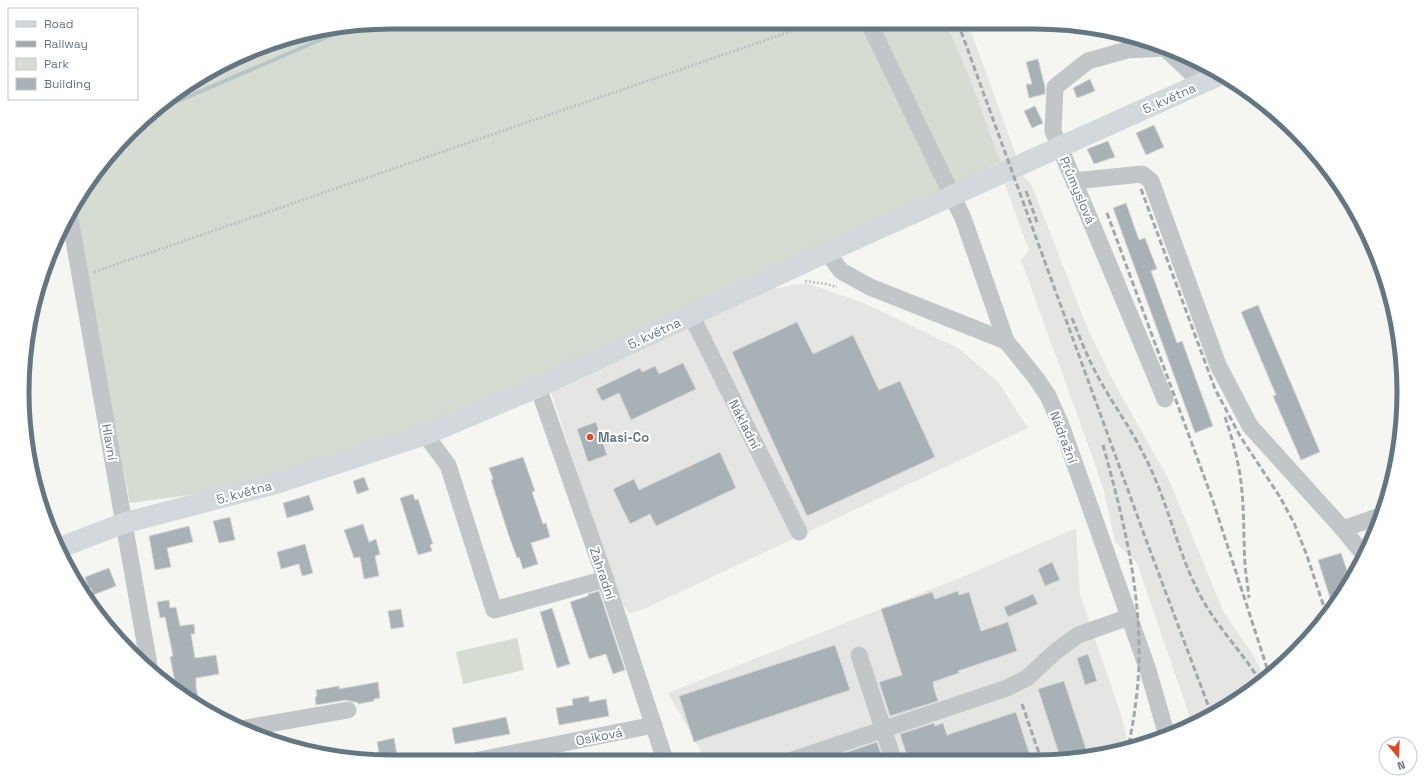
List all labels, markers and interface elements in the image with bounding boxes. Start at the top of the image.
legend [8,8,138,100]
text: Road [44,16,73,32]
text: Railway [44,36,88,52]
text: Park [44,56,69,72]
text: Building [44,76,91,92]
street label: 5. května [1140,79,1199,118]
street label: Průmyslová [1056,154,1100,227]
street label: 5. května [625,314,684,353]
street label: Nákladní [725,397,765,452]
street label: Nádražní [1046,409,1082,466]
street label: Hlavní [98,422,121,463]
place label: Masi-Co [598,429,649,446]
marker: Masi-Co [585,432,595,442]
street label: 5. května [215,477,274,508]
street label: Zahradní [586,545,620,602]
street label: Osiková [574,724,625,749]
north arrow [1378,736,1418,776]
text: N [1395,758,1407,773]

